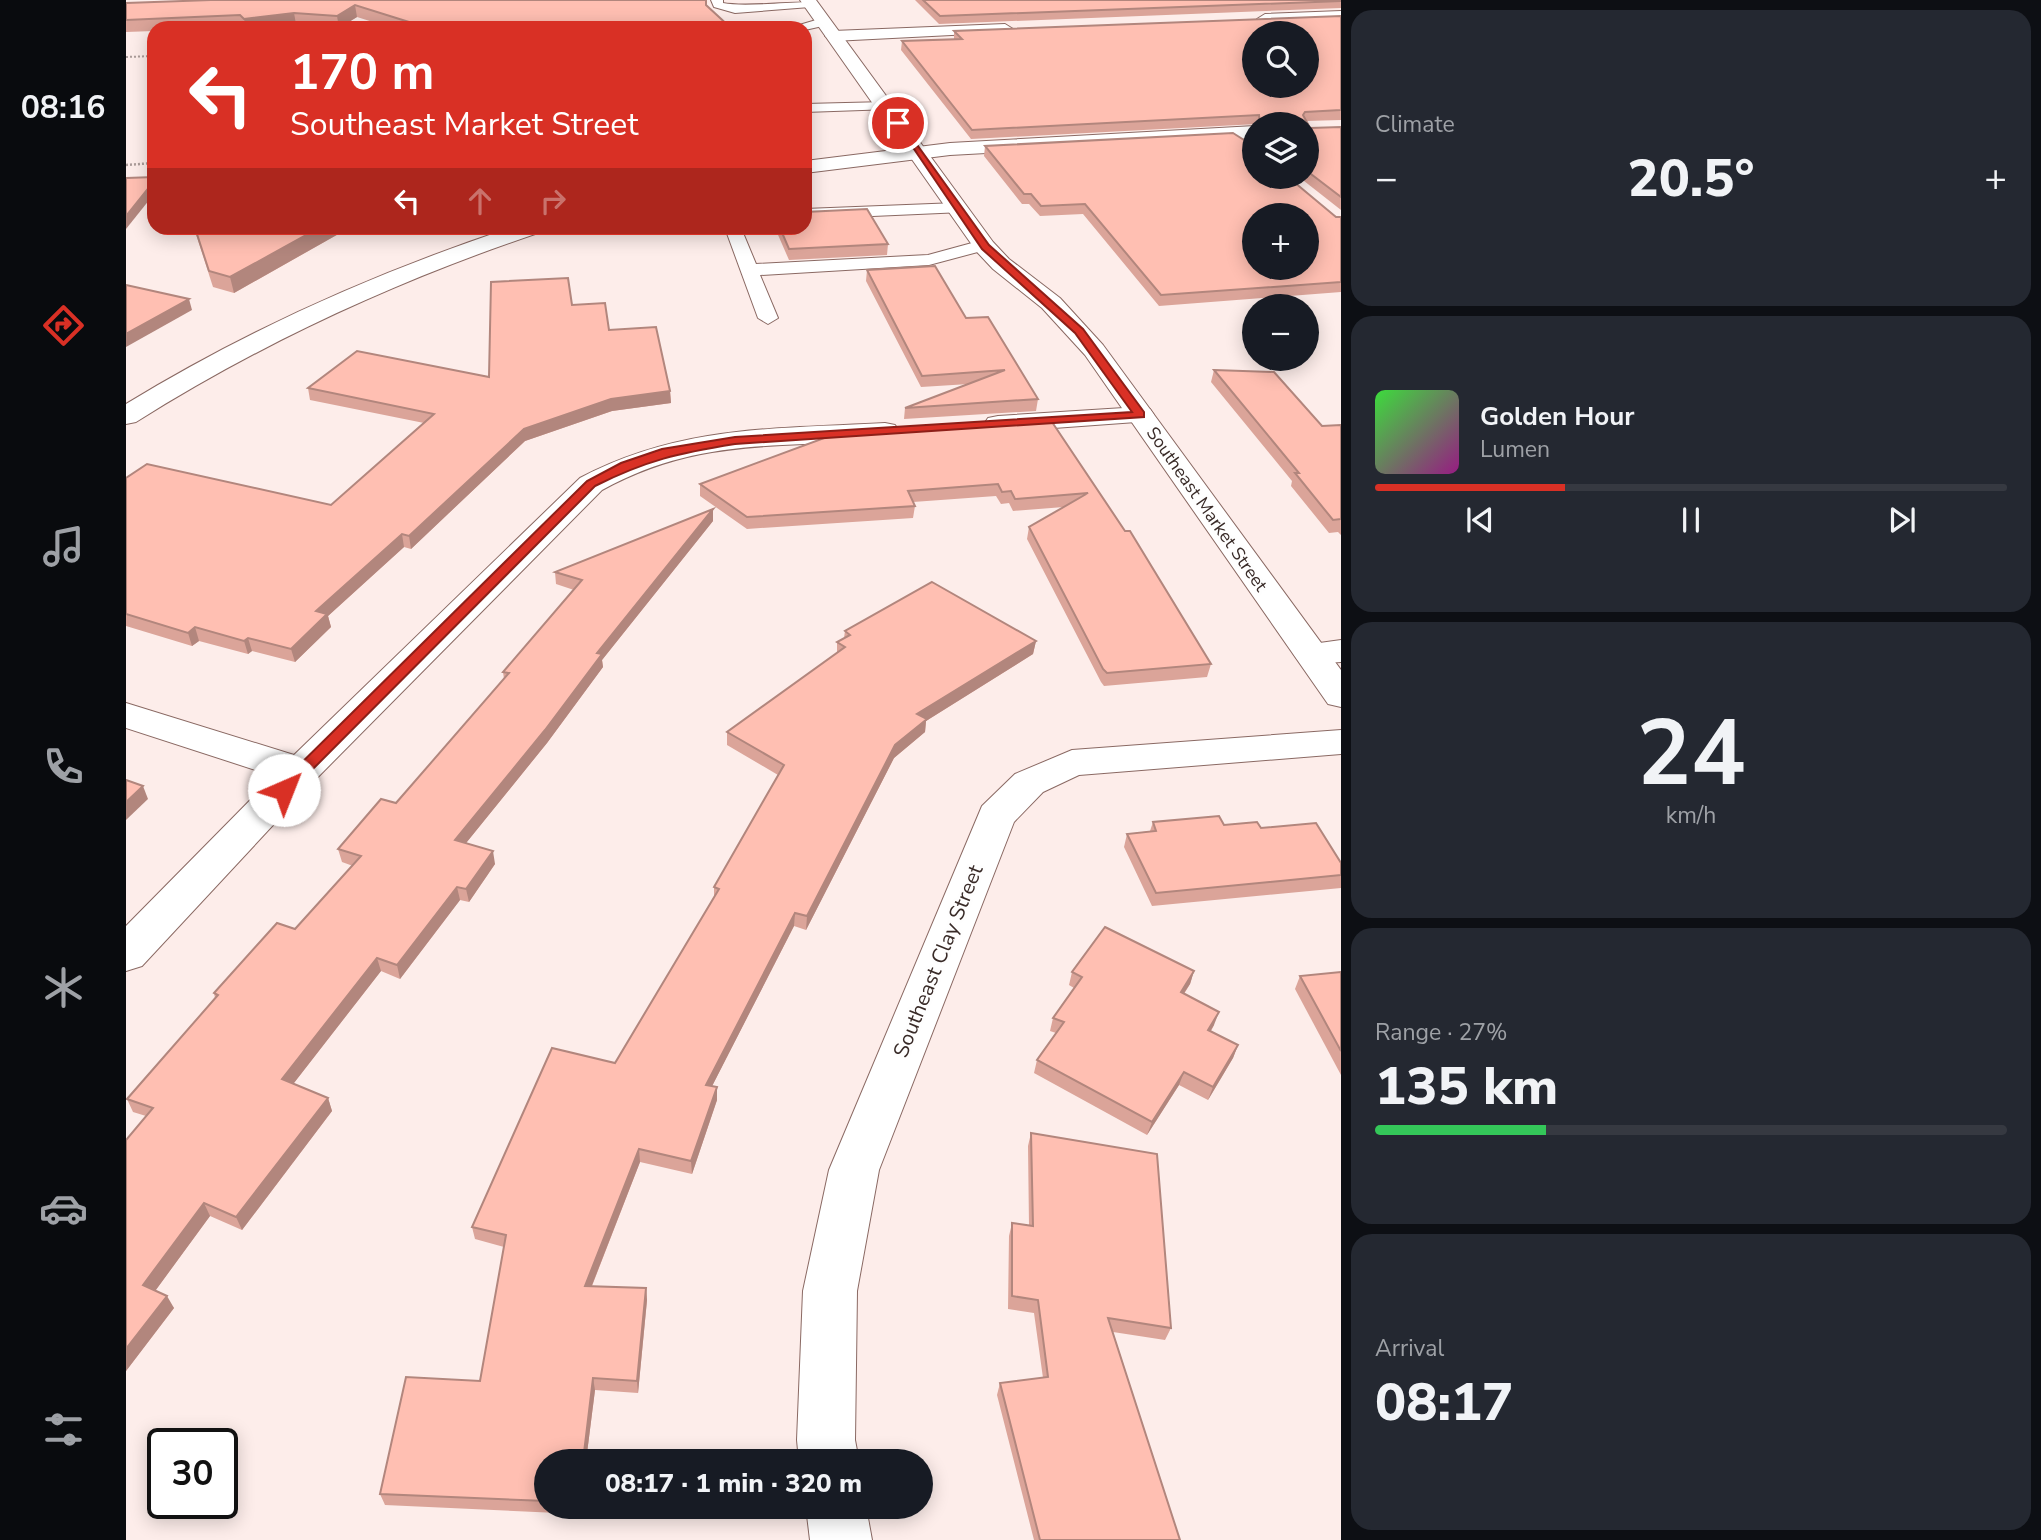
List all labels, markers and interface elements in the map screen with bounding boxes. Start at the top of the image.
map controls [1242,21,1319,371]
button: search [1242,21,1319,98]
text: 170 m [290,39,434,106]
icon: left [175,49,266,140]
text: 08:16 [21,86,105,129]
pin [868,93,928,153]
text: Southeast Market Street [290,103,639,146]
icon: arrive [879,104,917,142]
text: Climate [1375,109,1455,140]
button: layers [1242,112,1319,189]
text: 20.5° [1627,143,1755,214]
text: − [1375,153,1398,204]
text: + [1984,153,2007,204]
icon: left [388,182,426,220]
icon: ahead [461,182,499,220]
icon: right [534,182,572,220]
button: + [1242,203,1319,280]
button: − [1242,294,1319,371]
icon: directions [39,301,88,350]
text: Golden Hour [1480,399,1635,434]
street label: Southeast Market Street [1141,422,1273,597]
text: Lumen [1480,434,1550,465]
icon: previous [1461,501,1499,539]
icon: pause [1672,501,1710,539]
icon: next [1883,501,1921,539]
icon: music [39,522,88,571]
text: 24 [1636,692,1746,816]
icon: phone [39,742,88,791]
position arrow [247,753,321,827]
text: km/h [1666,800,1716,831]
street label: Southeast Clay Street [887,860,990,1062]
icon: climate [39,963,88,1012]
text: Range · 27% [1375,1017,1507,1048]
text: 135 km [1375,1051,1558,1122]
icon: car [39,1184,88,1233]
text: Arrival [1375,1333,1444,1364]
text: 08:17 [1375,1367,1513,1438]
icon: filters [39,1405,88,1454]
speed limit sign: 30 [147,1428,238,1519]
text: 08:17 · 1 min · 320 m [605,1466,862,1501]

